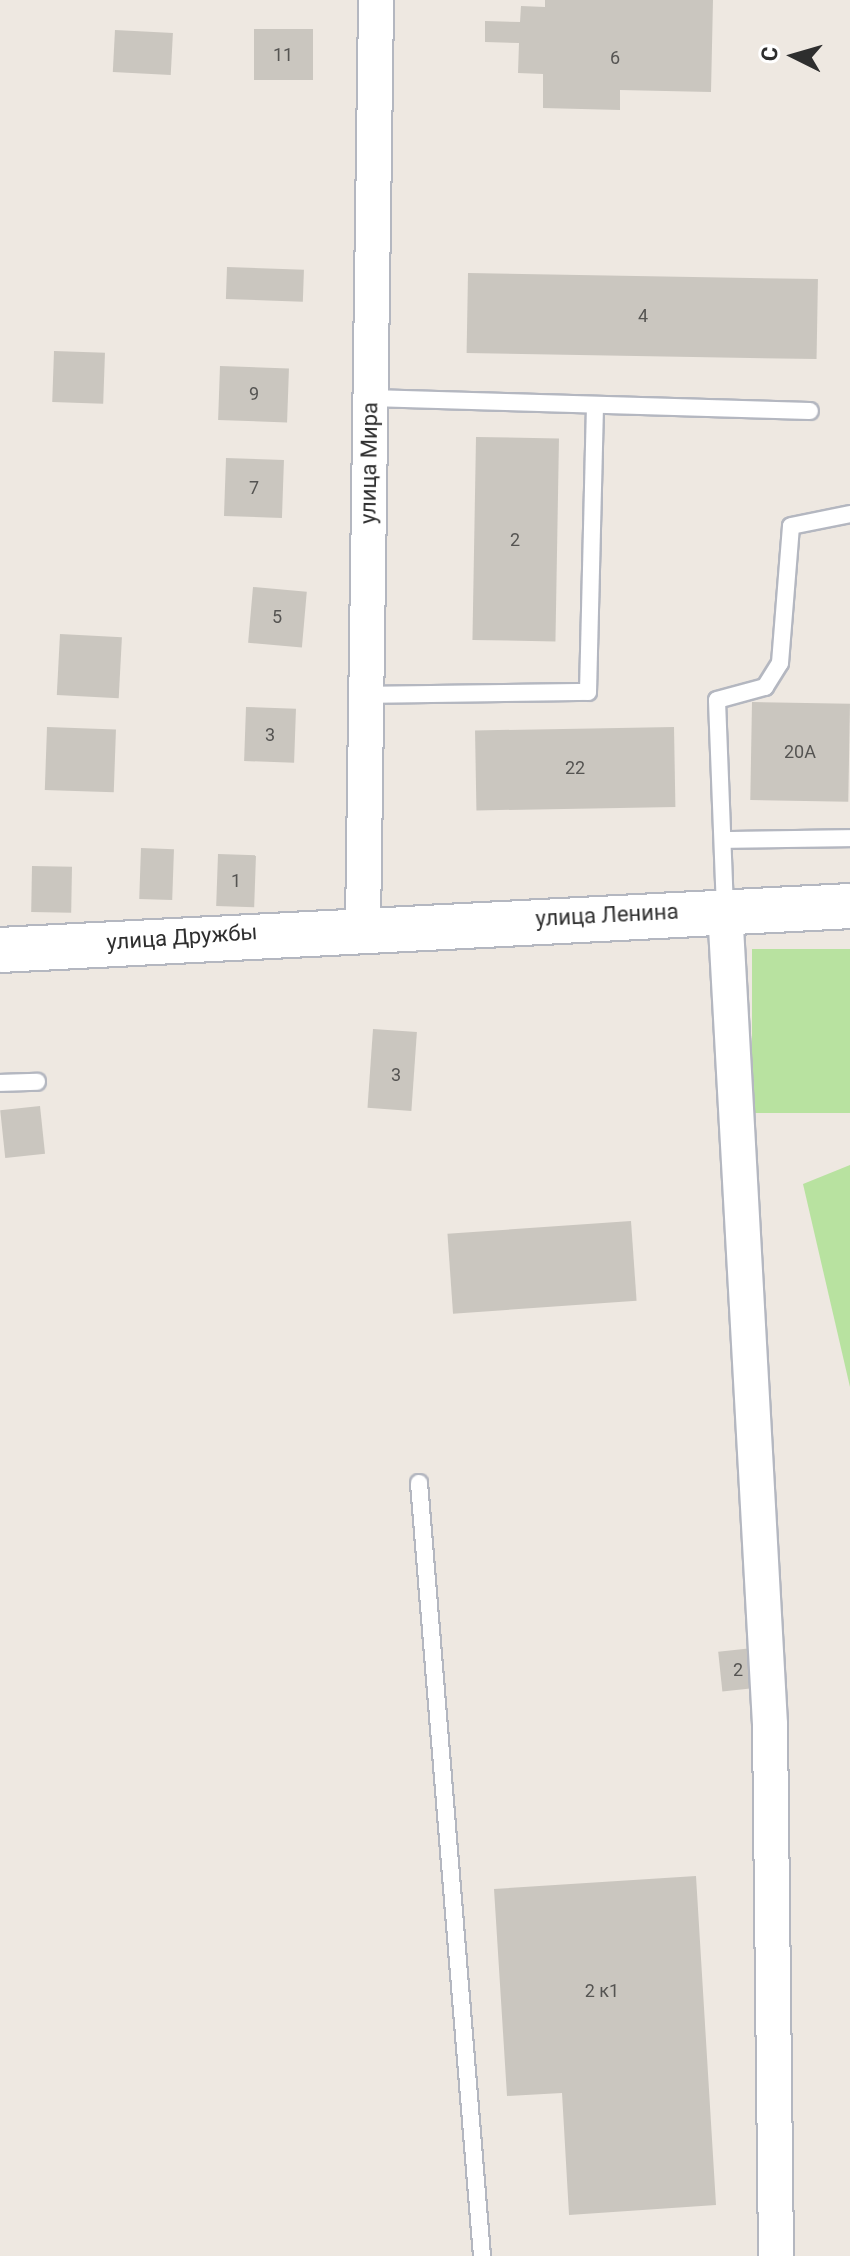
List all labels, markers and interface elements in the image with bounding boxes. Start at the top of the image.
north arrow [754,16,834,96]
house number: 11 [273,44,293,66]
text: С [757,46,783,62]
house number: 6 [610,47,620,69]
house number: 4 [638,305,648,327]
house number: 9 [249,383,259,405]
street label: улица Мира [355,402,383,524]
house number: 7 [249,477,259,499]
house number: 2 [510,529,520,551]
house number: 5 [272,606,282,628]
house number: 3 [265,724,275,746]
house number: 20А [784,741,816,763]
house number: 22 [565,757,585,779]
house number: 1 [231,870,241,892]
street label: улица Ленина [535,898,679,932]
street label: улица Дружбы [106,919,258,955]
house number: 3 [391,1064,401,1086]
house number: 2 [733,1659,743,1681]
house number: 2 к1 [585,1980,619,2002]

